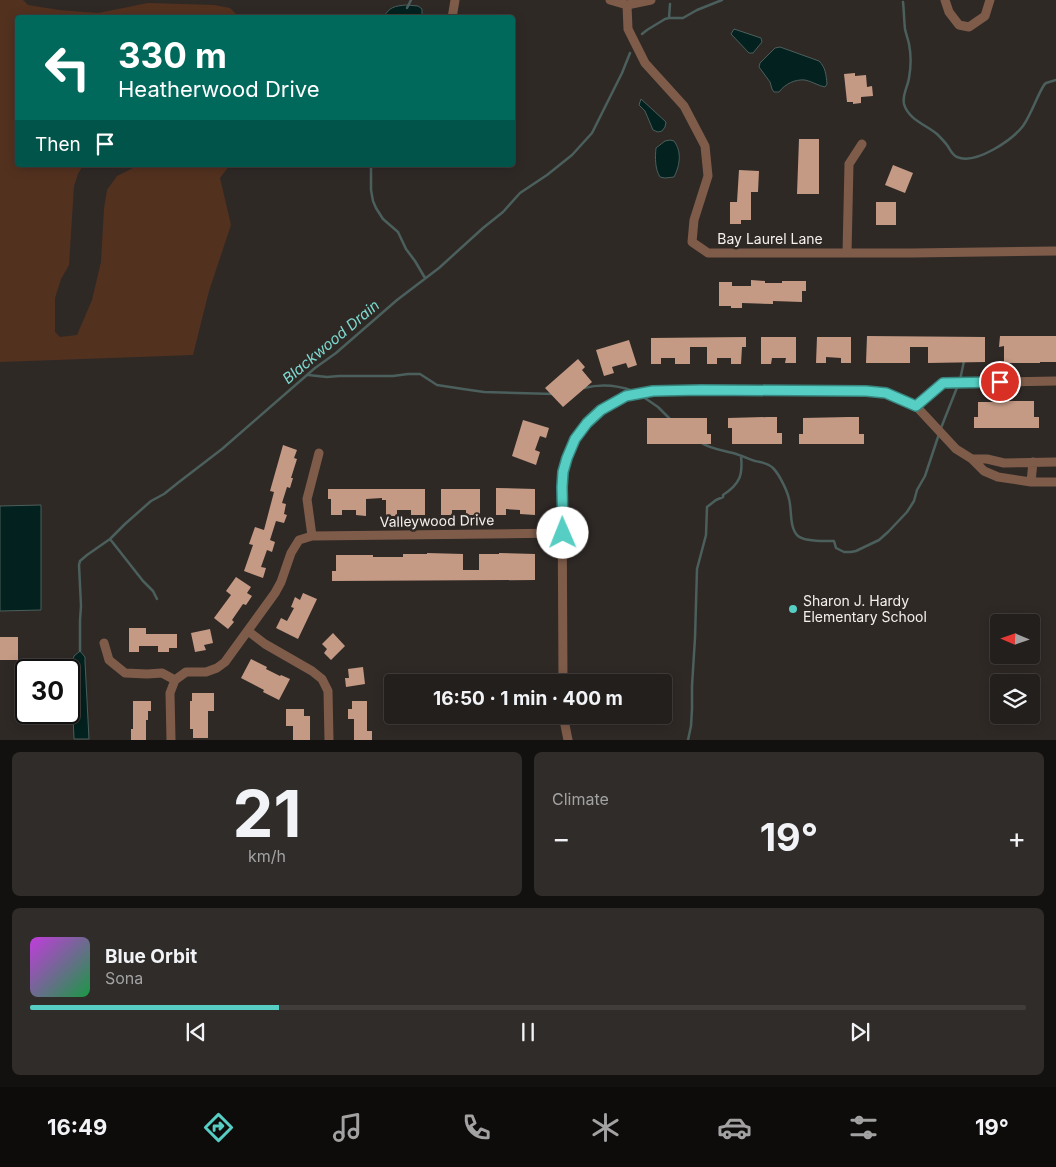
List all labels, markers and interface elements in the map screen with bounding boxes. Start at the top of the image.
text: 330 m [118,34,227,76]
icon: left [35,35,100,100]
text: Heatherwood Drive [118,76,319,102]
icon: arrive [91,130,119,158]
text: Then [35,133,81,156]
street label: Bay Laurel Lane [717,230,823,247]
water label: Blackwood Drain [278,295,383,388]
pin [979,361,1021,403]
icon: arrive [986,368,1014,396]
position arrow [536,506,588,558]
street label: Valleywood Drive [380,511,494,530]
place label: Sharon J. Hardy Elementary School [803,592,927,625]
marker: Sharon J. Hardy Elementary School [787,603,799,615]
north arrow [990,614,1040,664]
map controls [990,614,1040,724]
speed limit sign: 30 [15,659,80,724]
button: layers [990,674,1040,724]
text: 16:50 · 1 min · 400 m [433,687,623,710]
text: 21 [233,774,301,853]
text: Climate [552,789,609,809]
text: 19° [760,814,818,860]
text: − [552,821,571,855]
text: + [1007,821,1026,855]
text: km/h [248,846,286,866]
text: Blue Orbit [105,945,197,968]
text: Sona [105,968,143,988]
icon: previous [182,1018,210,1046]
icon: pause [514,1018,542,1046]
icon: next [846,1018,874,1046]
icon: directions [201,1110,236,1145]
icon: music [330,1110,365,1145]
icon: phone [459,1110,494,1145]
icon: climate [588,1110,623,1145]
icon: car [717,1110,752,1145]
icon: filters [846,1110,881,1145]
text: 16:49 [47,1114,107,1140]
text: 19° [975,1114,1009,1140]

